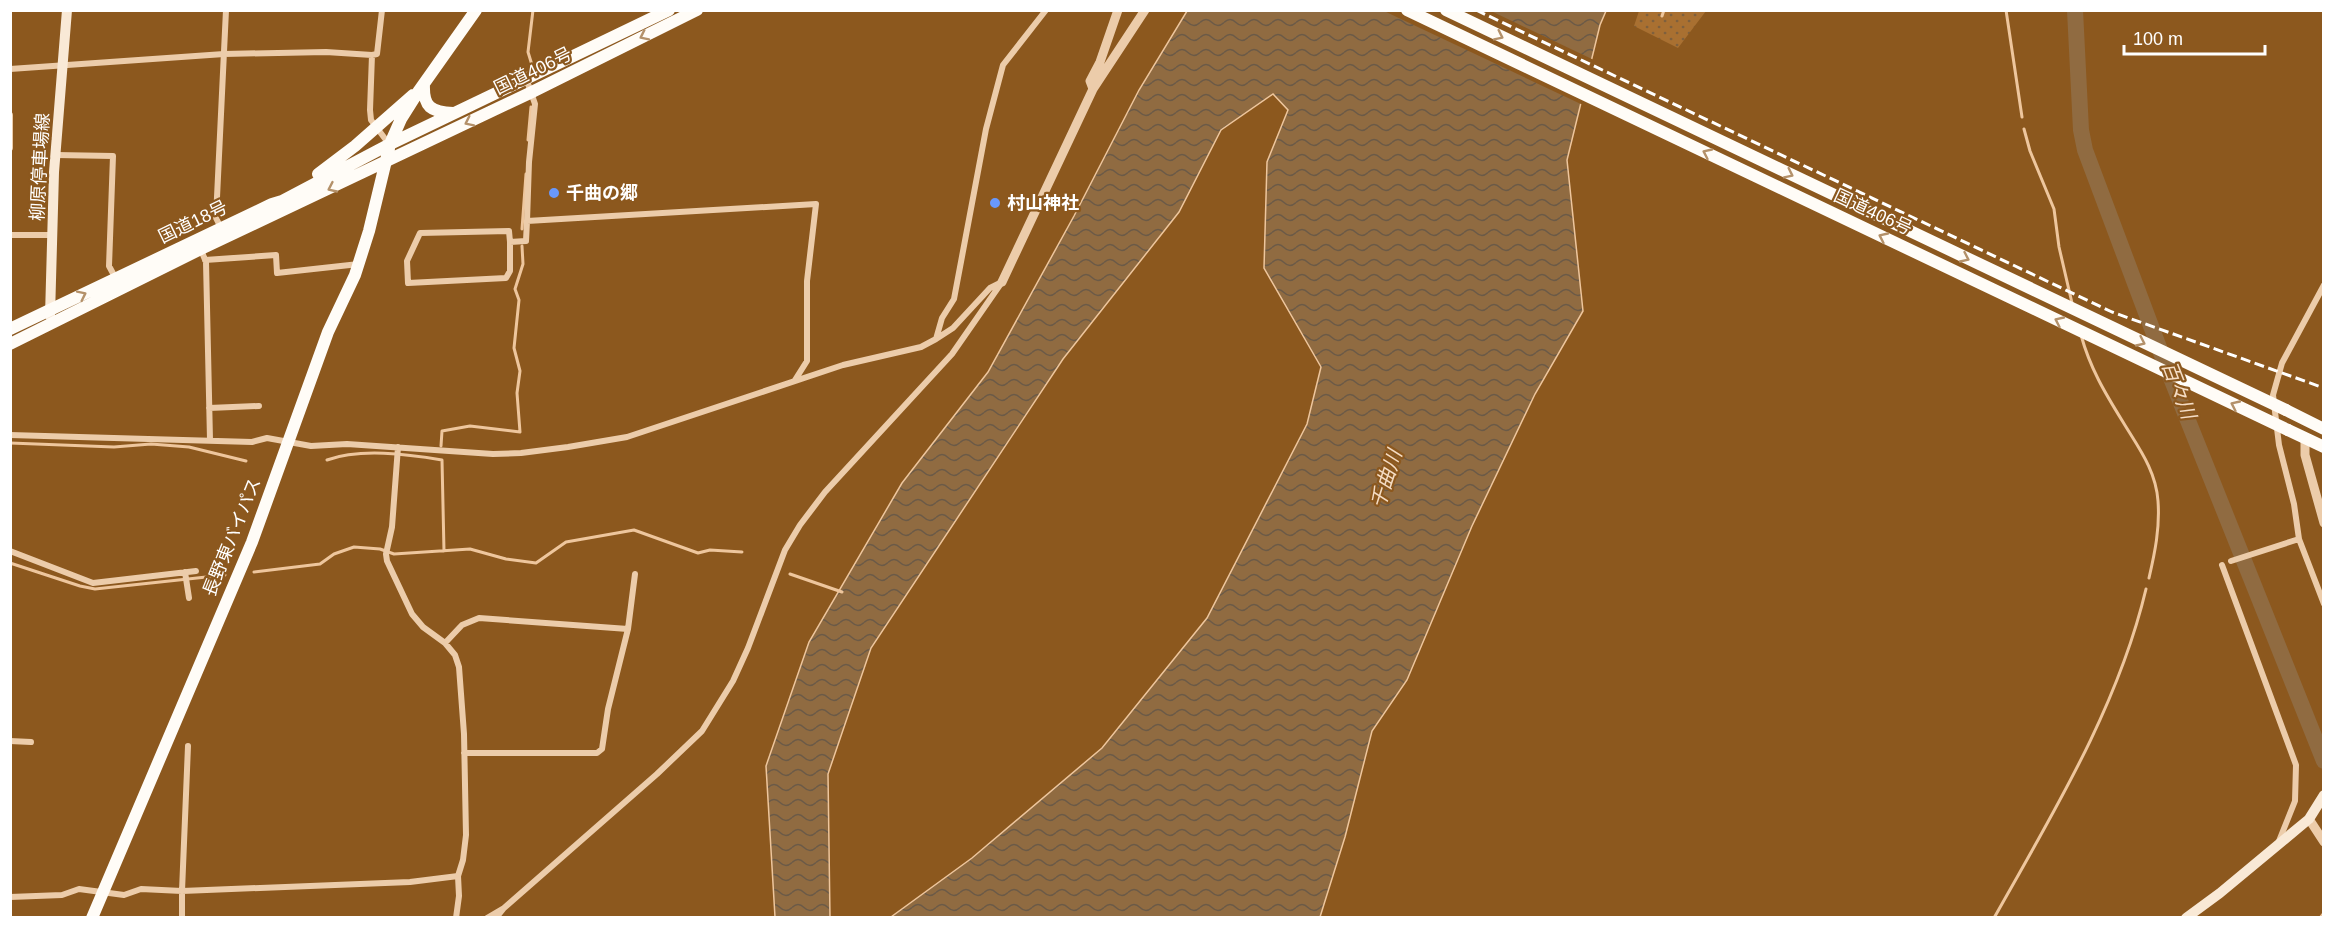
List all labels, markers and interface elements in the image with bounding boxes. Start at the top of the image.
scale bar [2124,18,2265,56]
one-way arrow [1493,28,1504,40]
one-way arrow [640,29,650,40]
text: 100 m [2133,29,2183,49]
street label: 国道406号 [491,44,575,98]
street label: 柳原停車場線 [27,113,53,221]
one-way arrow [465,115,476,127]
one-way arrow [1702,149,1713,161]
one-way arrow [1782,167,1793,179]
one-way arrow [328,180,339,192]
place label: 千曲の郷 [566,183,638,203]
street label: 国道406号 [1831,185,1915,239]
marker: 千曲の郷 [547,186,561,200]
place label: 村山神社 [1007,193,1079,213]
marker: 村山神社 [988,196,1002,210]
street label: 国道18号 [155,197,231,247]
one-way arrow [1878,233,1889,245]
one-way arrow [1958,251,1969,263]
one-way arrow [76,291,87,303]
one-way arrow [2054,316,2065,328]
one-way arrow [2135,334,2146,346]
water label: 百々川 [2158,358,2201,424]
one-way arrow [2231,400,2242,412]
water label: 千曲川 [1366,445,1406,511]
street label: 長野東バイパス [199,475,265,599]

